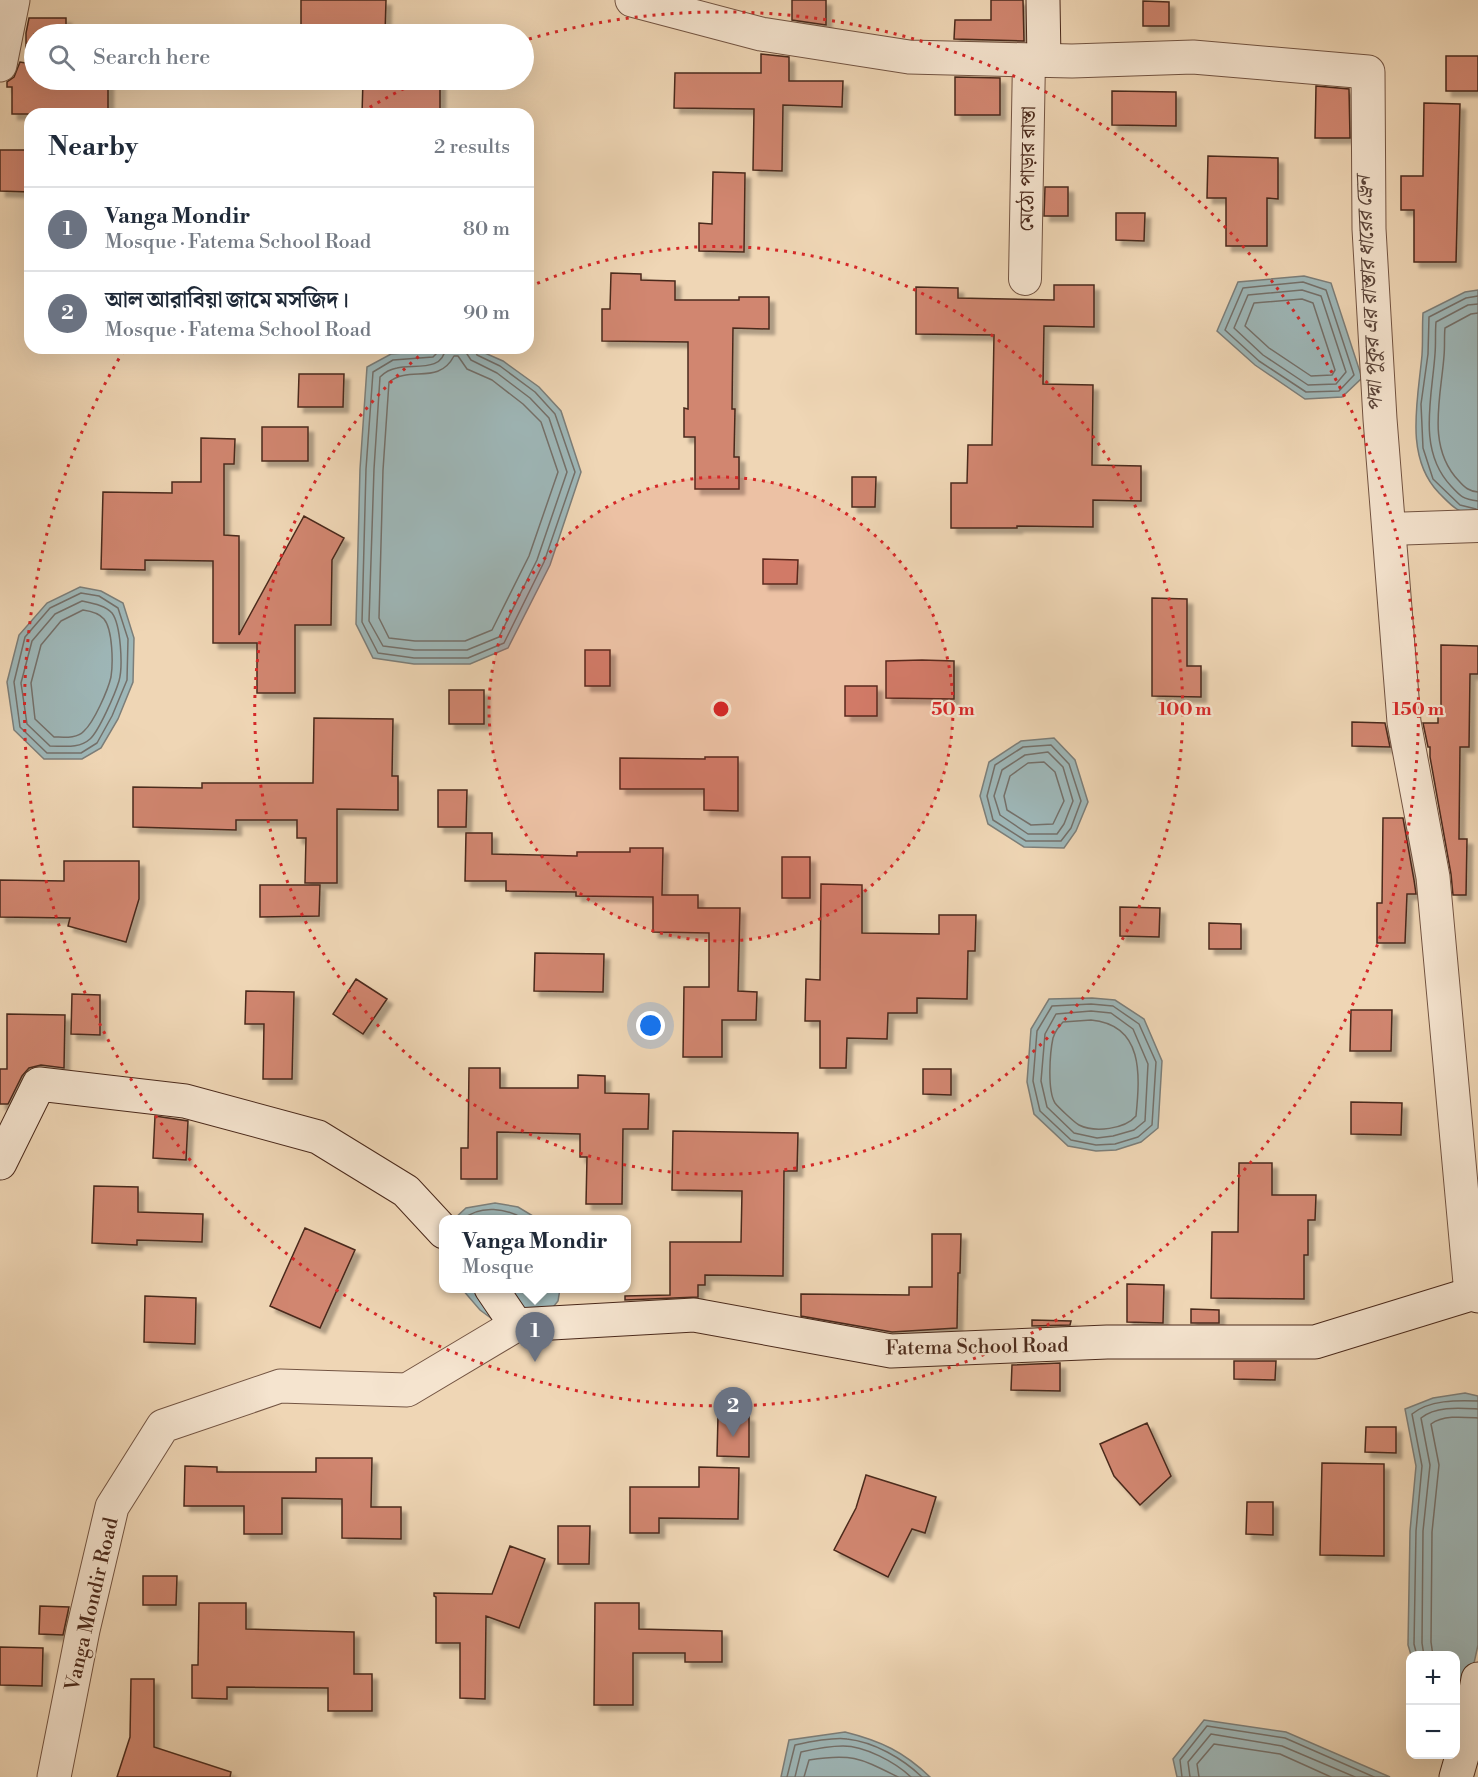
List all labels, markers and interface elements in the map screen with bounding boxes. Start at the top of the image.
search box [24,24,534,90]
icon: search [45,41,78,74]
text: Search here [93,44,210,71]
street label: মেঠো পাড়ার রাস্তা [1014,106,1042,232]
text: Nearby [48,131,138,163]
text: 2 results [434,135,510,160]
water label: পদ্মা পুকুর এর রাস্তার ধারের ড্রেন [1351,171,1389,413]
text: Vanga Mondir [105,203,250,230]
text: 1 [63,217,72,242]
text: 80 m [463,217,510,242]
text: Mosque · Fatema School Road [105,230,371,255]
text: আল আরাবিয়া জামে মসজিদ। [105,287,349,314]
text: 2 [61,301,74,326]
text: 90 m [463,301,510,326]
text: Mosque · Fatema School Road [105,318,371,343]
text: 50 m [931,698,975,721]
text: 100 m [1158,698,1212,721]
text: 150 m [1392,698,1445,721]
centre of rings [711,699,731,719]
your location [636,1011,665,1040]
popup [439,1215,631,1293]
text: Vanga Mondir [462,1228,608,1255]
text: Mosque [462,1255,534,1280]
pin: 1 [516,1312,554,1362]
street label: Fatema School Road [885,1333,1069,1362]
pin: 2 [714,1388,752,1437]
street label: Vanga Mondir Road [60,1515,125,1694]
map controls [1406,1651,1460,1759]
button: + [1406,1651,1460,1705]
button: − [1406,1705,1460,1759]

